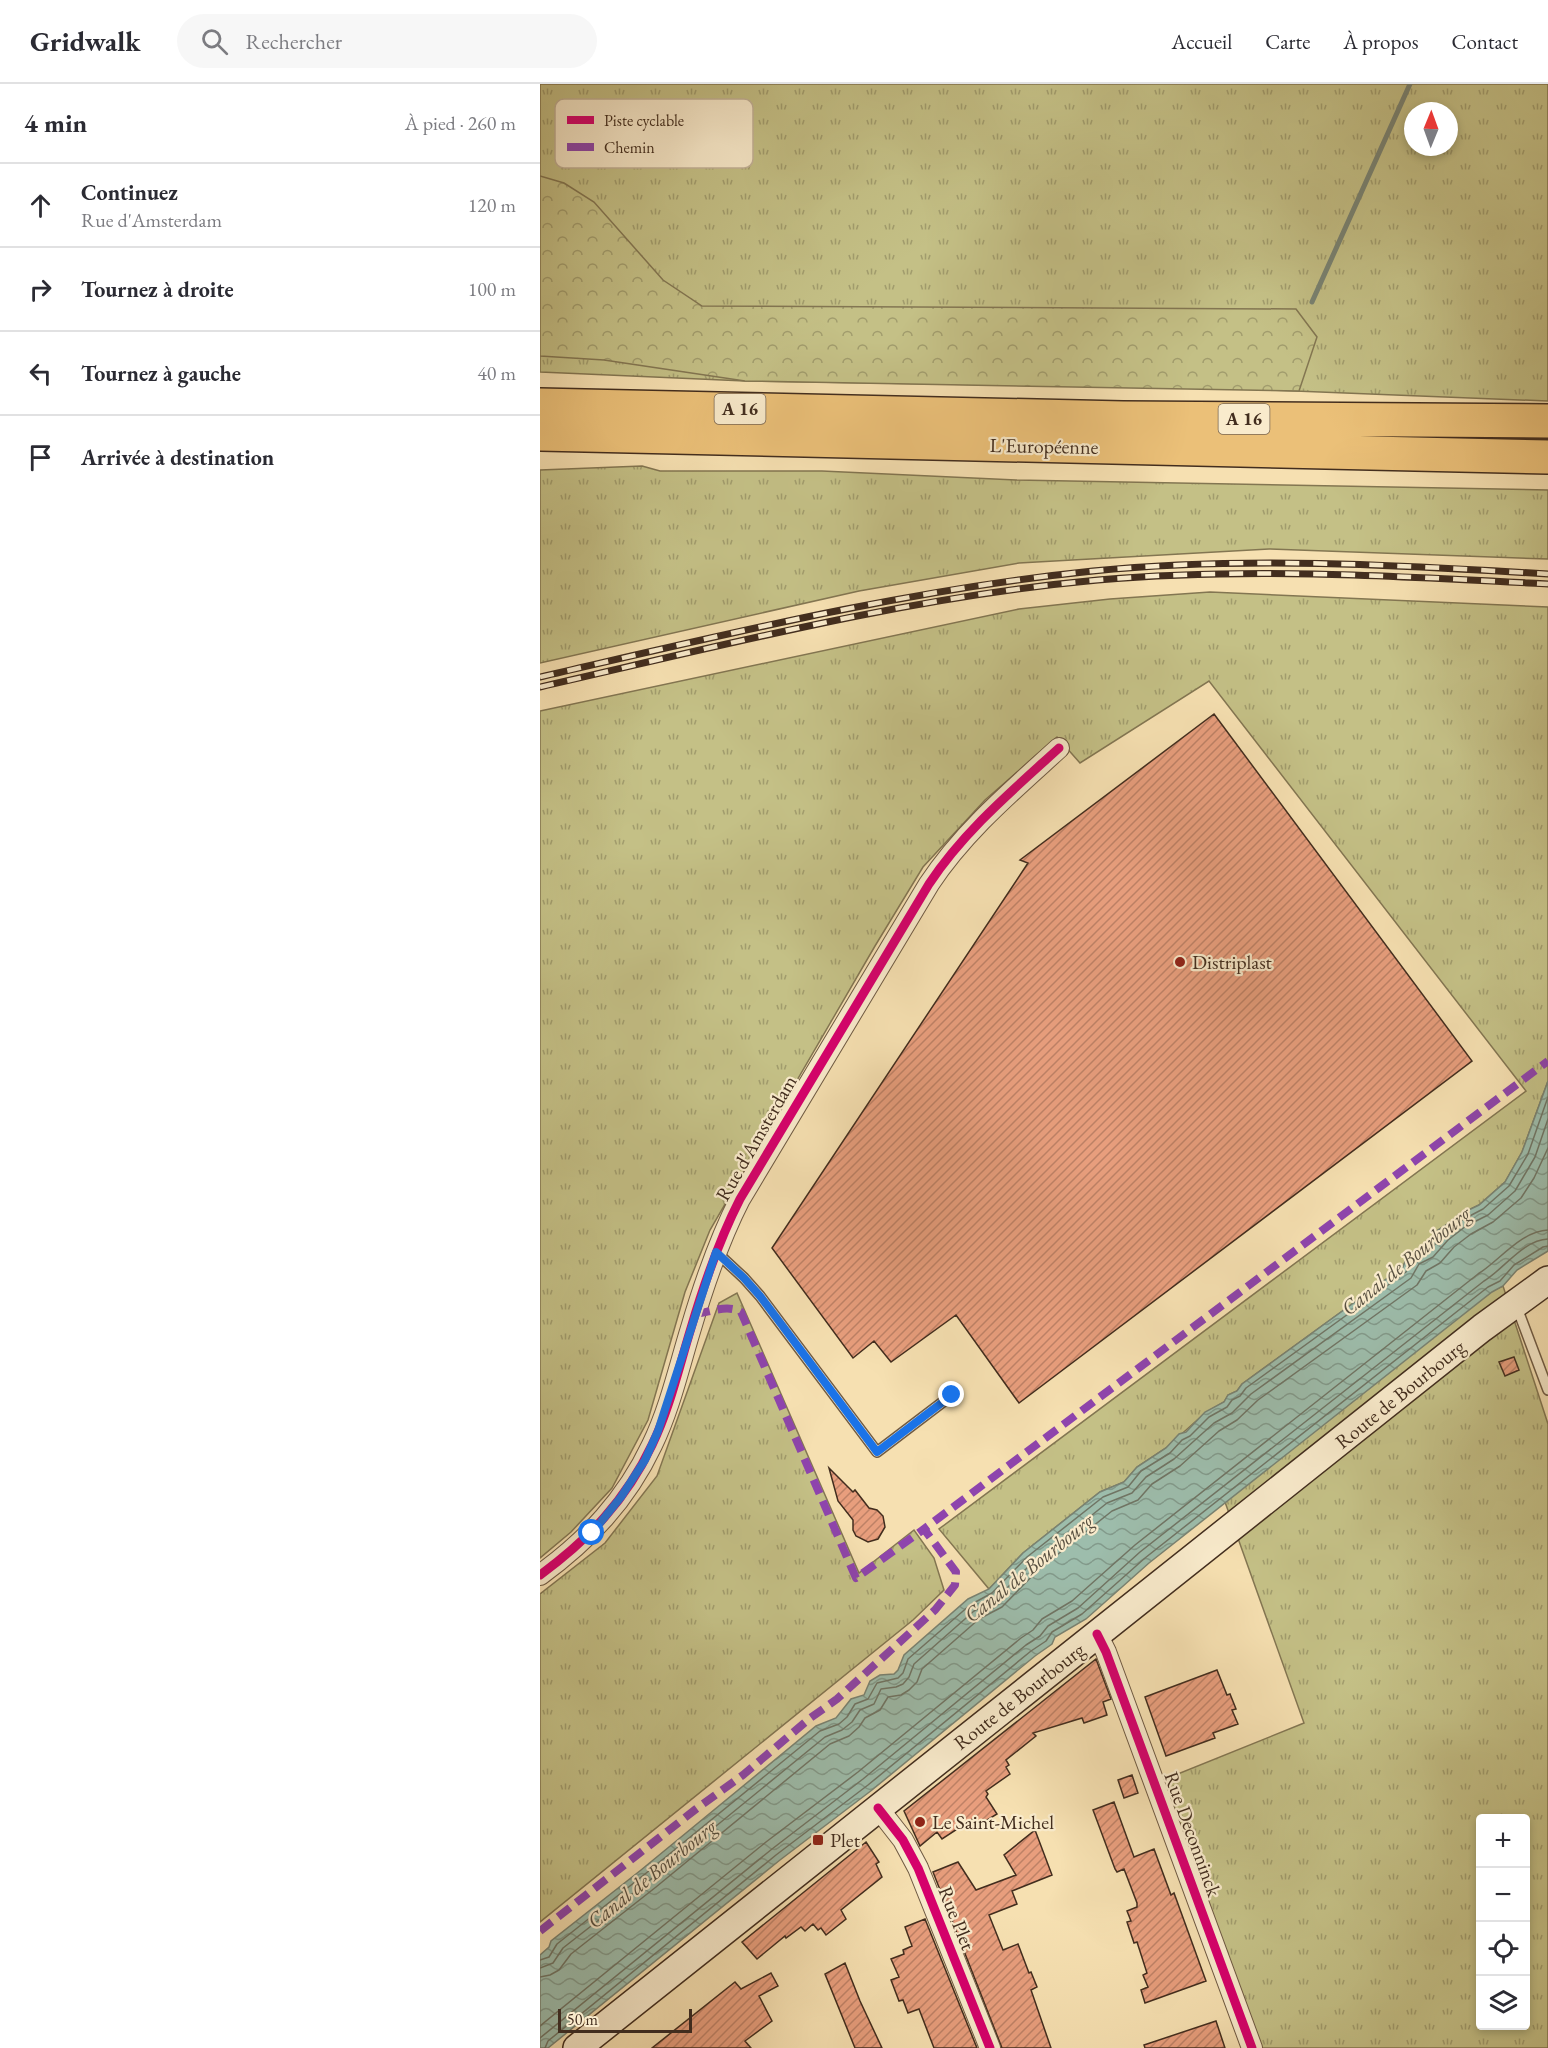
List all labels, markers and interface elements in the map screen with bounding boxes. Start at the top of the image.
search box [177,14,597,68]
text: Gridwalk [30,23,141,59]
icon: search [198,25,231,58]
text: Rechercher [246,27,342,56]
text: Accueil [1172,28,1232,55]
text: Carte [1265,28,1310,55]
text: À propos [1343,28,1418,55]
text: Contact [1451,28,1518,55]
legend [555,99,753,168]
north arrow [1404,102,1458,156]
text: 4 min [24,106,87,140]
text: À pied · 260 m [405,110,516,136]
text: Piste cyclable [604,110,684,131]
text: Chemin [604,137,655,158]
text: Continuez [81,178,178,207]
icon: ahead [24,189,57,222]
text: 120 m [468,192,516,218]
text: Rue d'Amsterdam [81,207,222,233]
icon: right [24,273,57,306]
text: Tournez à droite [81,275,234,304]
text: 100 m [468,276,516,302]
icon: left [24,357,57,390]
text: Tournez à gauche [81,359,241,388]
text: 40 m [477,360,516,386]
road number: A 16 [714,394,766,424]
road number: A 16 [1218,404,1270,434]
street label: L'Européenne [989,432,1099,460]
icon: arrive [24,441,57,474]
text: Arrivée à destination [81,443,274,472]
place label: Distriplast [1192,949,1273,975]
marker: Distriplast [1173,955,1187,969]
street label: Rue d'Amsterdam [709,1070,803,1206]
water label: Canal de Bourbourg [1335,1199,1477,1321]
street label: Route de Bourbourg [1330,1333,1470,1454]
route end [938,1381,964,1407]
water label: Canal de Bourbourg [958,1506,1100,1628]
route start [578,1519,604,1545]
street label: Route de Bourbourg [948,1636,1090,1755]
street label: Rue Deconninck [1158,1768,1228,1901]
place label: Le Saint-Michel [932,1809,1054,1835]
water label: Canal de Bourbourg [581,1812,723,1934]
map controls [1476,1814,1530,2030]
button: + [1476,1814,1530,1868]
marker: Le Saint-Michel [913,1815,927,1829]
place label: Plet [830,1827,861,1853]
marker: Plet [811,1833,825,1847]
button: − [1476,1868,1530,1922]
street label: Rue Plet [932,1882,982,1954]
button: locate [1476,1922,1530,1976]
button: layers [1476,1976,1530,2030]
scale bar [558,2006,692,2034]
text: 50 m [567,2009,598,2030]

